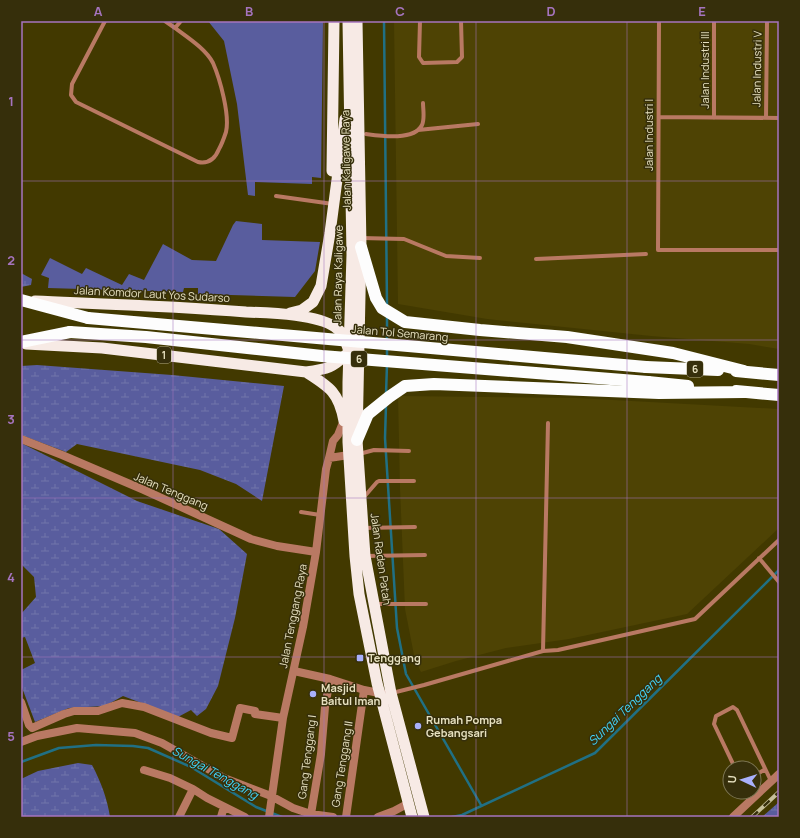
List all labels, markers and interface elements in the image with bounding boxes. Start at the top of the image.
text: A [94,2,103,20]
text: B [245,2,253,20]
text: C [395,2,405,20]
text: D [546,2,556,20]
text: E [698,2,706,20]
street label: Jalan Industri V [748,30,765,107]
street label: Jalan Industri III [697,31,712,109]
text: 1 [8,92,14,110]
street label: Jalan Industri I [641,99,656,171]
street label: Jalan Kaligawe Raya [337,110,354,210]
street label: Jalan Raya Kaligawe [329,224,346,325]
text: 2 [7,251,15,269]
street label: Jalan Komdor Laut Yos Sudarso [74,282,231,305]
street label: Jalan Tol Semarang [351,321,449,344]
road number: 1 [157,347,171,363]
road number: 6 [351,351,367,367]
road number: 6 [687,361,703,377]
text: 3 [7,410,15,428]
street label: Jalan Tenggang [132,468,211,513]
street label: Jalan Raden Patah [368,512,395,606]
street label: Jalan Tenggang Raya [275,562,310,669]
text: 4 [7,568,15,586]
place label: Tenggang [368,650,421,665]
marker: Tenggang [355,653,365,663]
water label: Sungai Tenggang [584,670,666,749]
place label: Masjid Baitul Iman [321,680,381,708]
marker: Masjid Baitul Iman [308,689,318,699]
place label: Rumah Pompa Gebangsari [426,712,502,740]
street label: Gang Tenggang I [294,714,319,800]
street label: Gang Tenggang II [327,720,356,808]
marker: Rumah Pompa Gebangsari [413,721,423,731]
text: 5 [7,727,15,745]
water label: Sungai Tenggang [169,742,262,804]
north arrow [722,760,762,800]
text: U [724,775,739,784]

